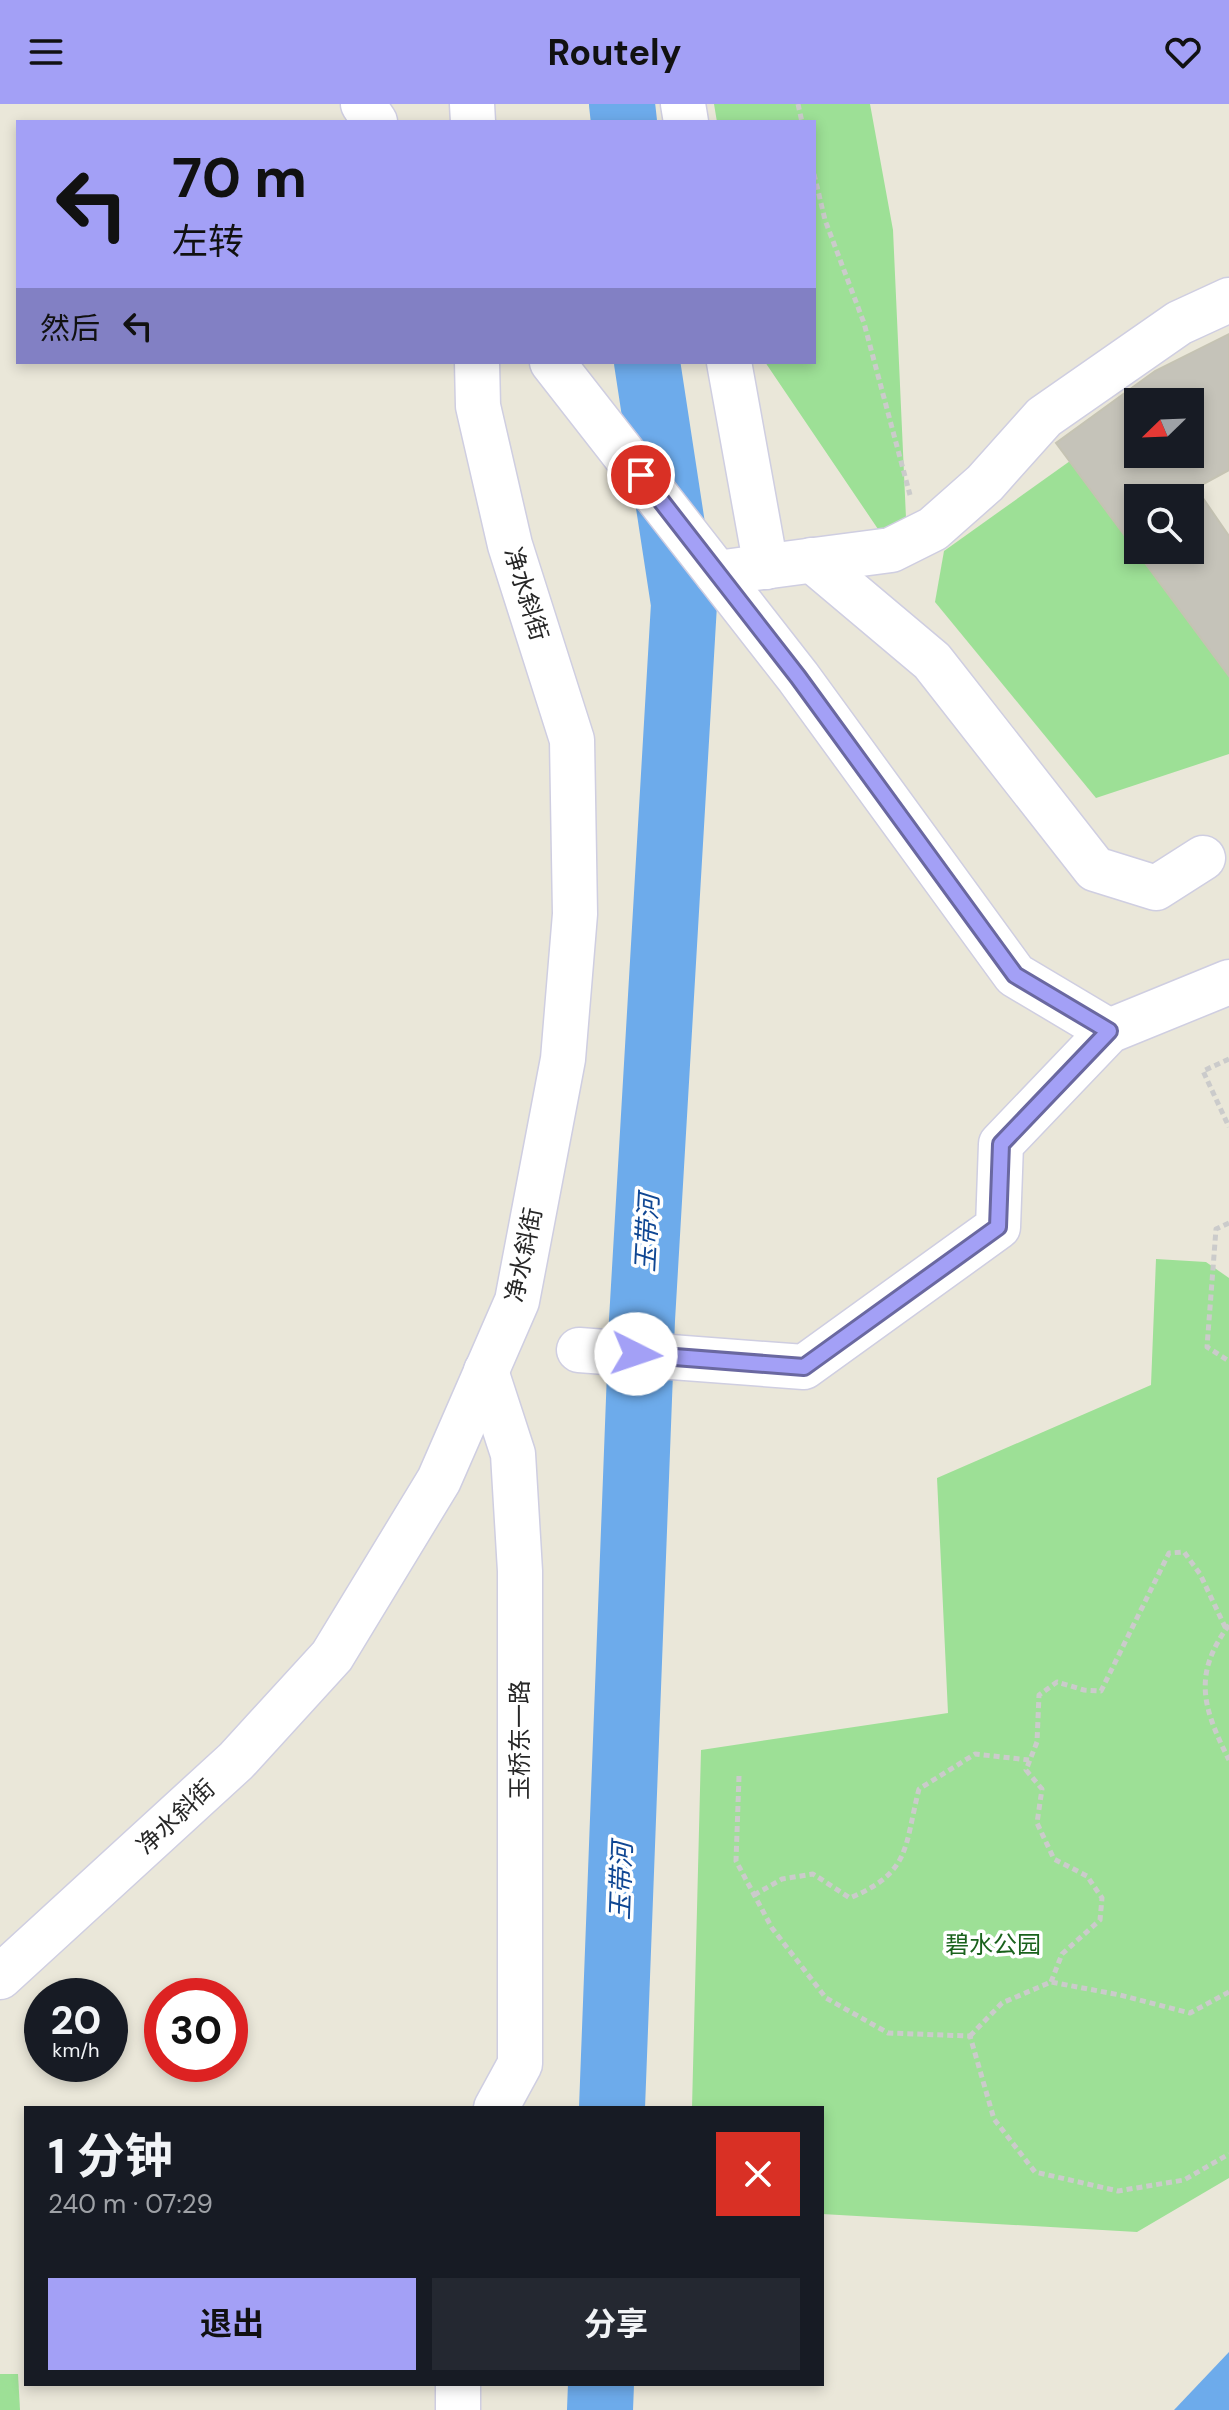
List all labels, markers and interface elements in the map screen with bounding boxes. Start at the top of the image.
text: Routely [548,29,681,76]
icon: menu [24,30,68,74]
icon: heart [1161,30,1205,74]
text: 70 m [172,141,307,214]
icon: left [40,152,144,256]
text: 左转 [172,218,244,265]
icon: left [116,304,160,348]
text: 然后 [40,309,100,348]
north arrow [1124,388,1204,468]
map controls [1124,388,1204,564]
pin [607,441,675,509]
icon: arrive [619,453,663,497]
button: search [1124,484,1204,564]
street label: 净水斜街 [498,543,555,644]
water label: 玉带河 [628,1188,666,1273]
street label: 净水斜街 [498,1205,549,1305]
position arrow [594,1312,678,1396]
street label: 玉桥东一路 [504,1680,535,1800]
street label: 净水斜街 [130,1773,221,1861]
water label: 玉带河 [603,1836,640,1921]
park label: 碧水公园 [945,1929,1041,1960]
speed limit sign: 30 [144,1978,248,2082]
text: 20 [50,1994,102,2046]
text: km/h [52,2037,100,2063]
text: 1 分钟 [48,2125,173,2188]
button: close [716,2132,800,2216]
text: 240 m · 07:29 [48,2187,213,2221]
button: 退出 [48,2278,416,2370]
button: 分享 [432,2278,800,2370]

